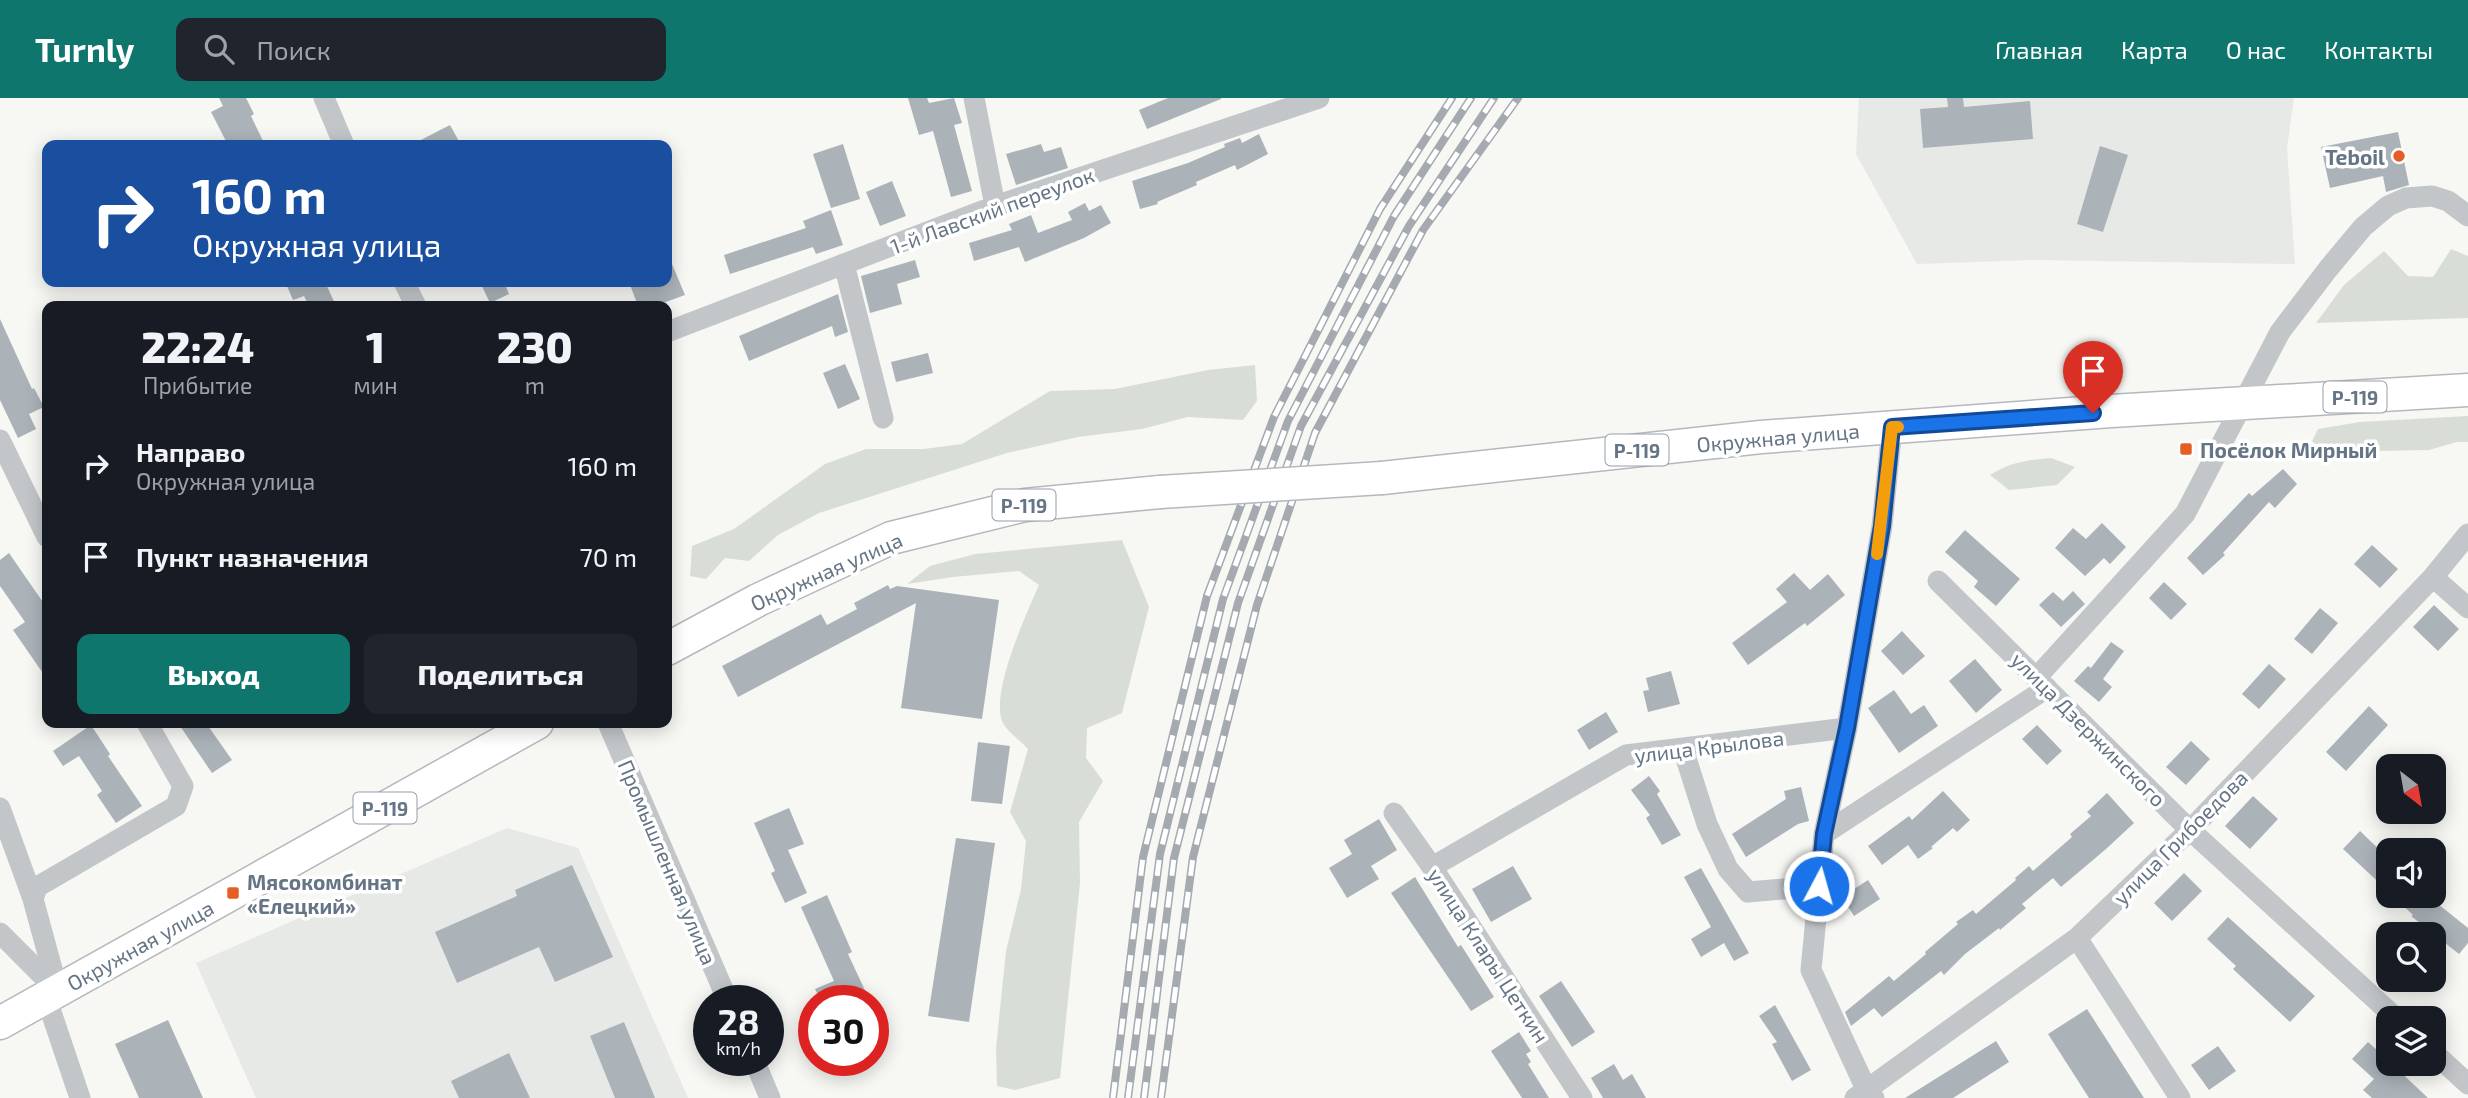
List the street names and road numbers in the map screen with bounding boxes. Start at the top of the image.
street label: 1-й Лавский переулок [887,161,1098,259]
road number: Р-119 [2324,382,2386,412]
street label: Окружная улица [1695,417,1861,458]
road number: Р-119 [1606,434,1668,466]
road number: Р-119 [992,490,1056,520]
street label: Окружная улица [746,526,906,617]
street label: улица Дзержинского [2006,647,2171,812]
street label: улица Крылова [1633,724,1785,769]
street label: Промышленная улица [613,756,722,969]
street label: улица Грибоедова [2108,765,2253,910]
road number: Р-119 [354,792,416,824]
street label: улица Клары Цеткин [1422,863,1555,1047]
street label: Окружная улица [62,894,218,996]

